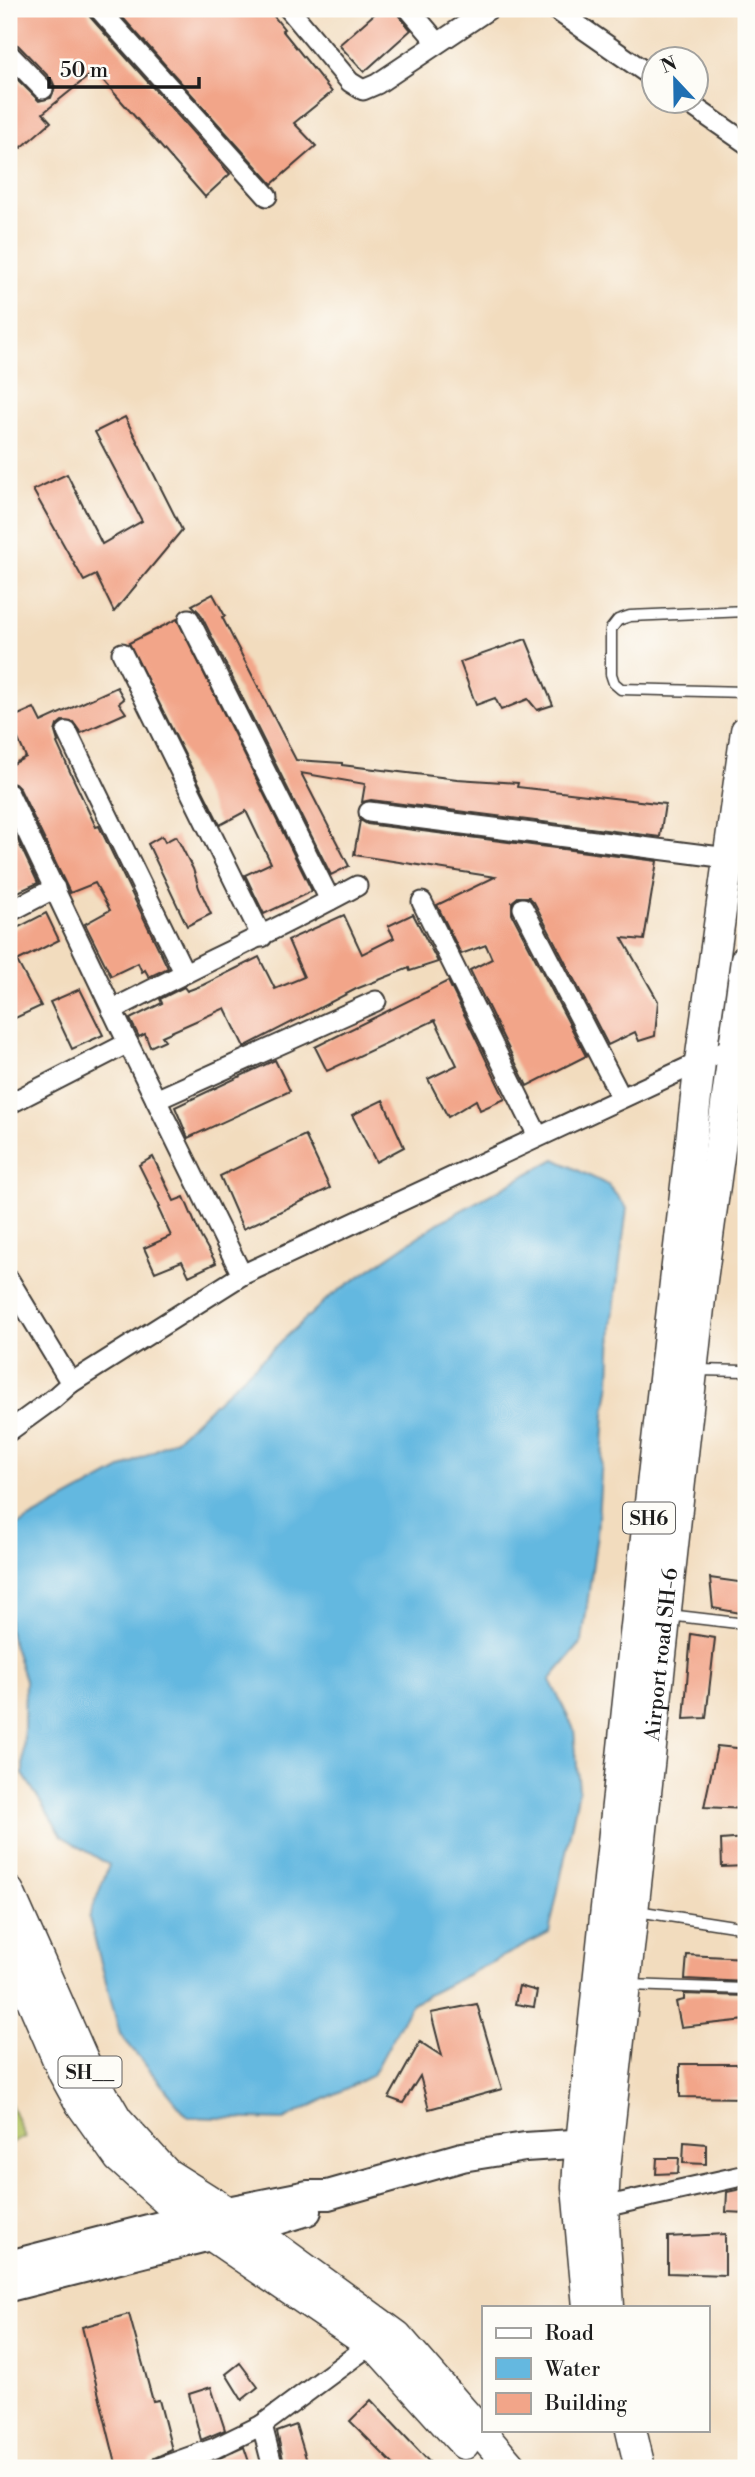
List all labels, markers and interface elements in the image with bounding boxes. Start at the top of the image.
scale bar [49,46,200,90]
north arrow [640,46,710,116]
text: N [658,51,680,79]
text: 50 m [60,58,108,84]
road number: SH6 [623,1502,675,1534]
street label: Airport road SH-6 [640,1566,685,1743]
road number: SH__ [58,2056,122,2088]
legend [482,2306,710,2432]
text: Road [545,2321,594,2347]
text: Water [544,2357,600,2383]
text: Building [544,2391,627,2417]

